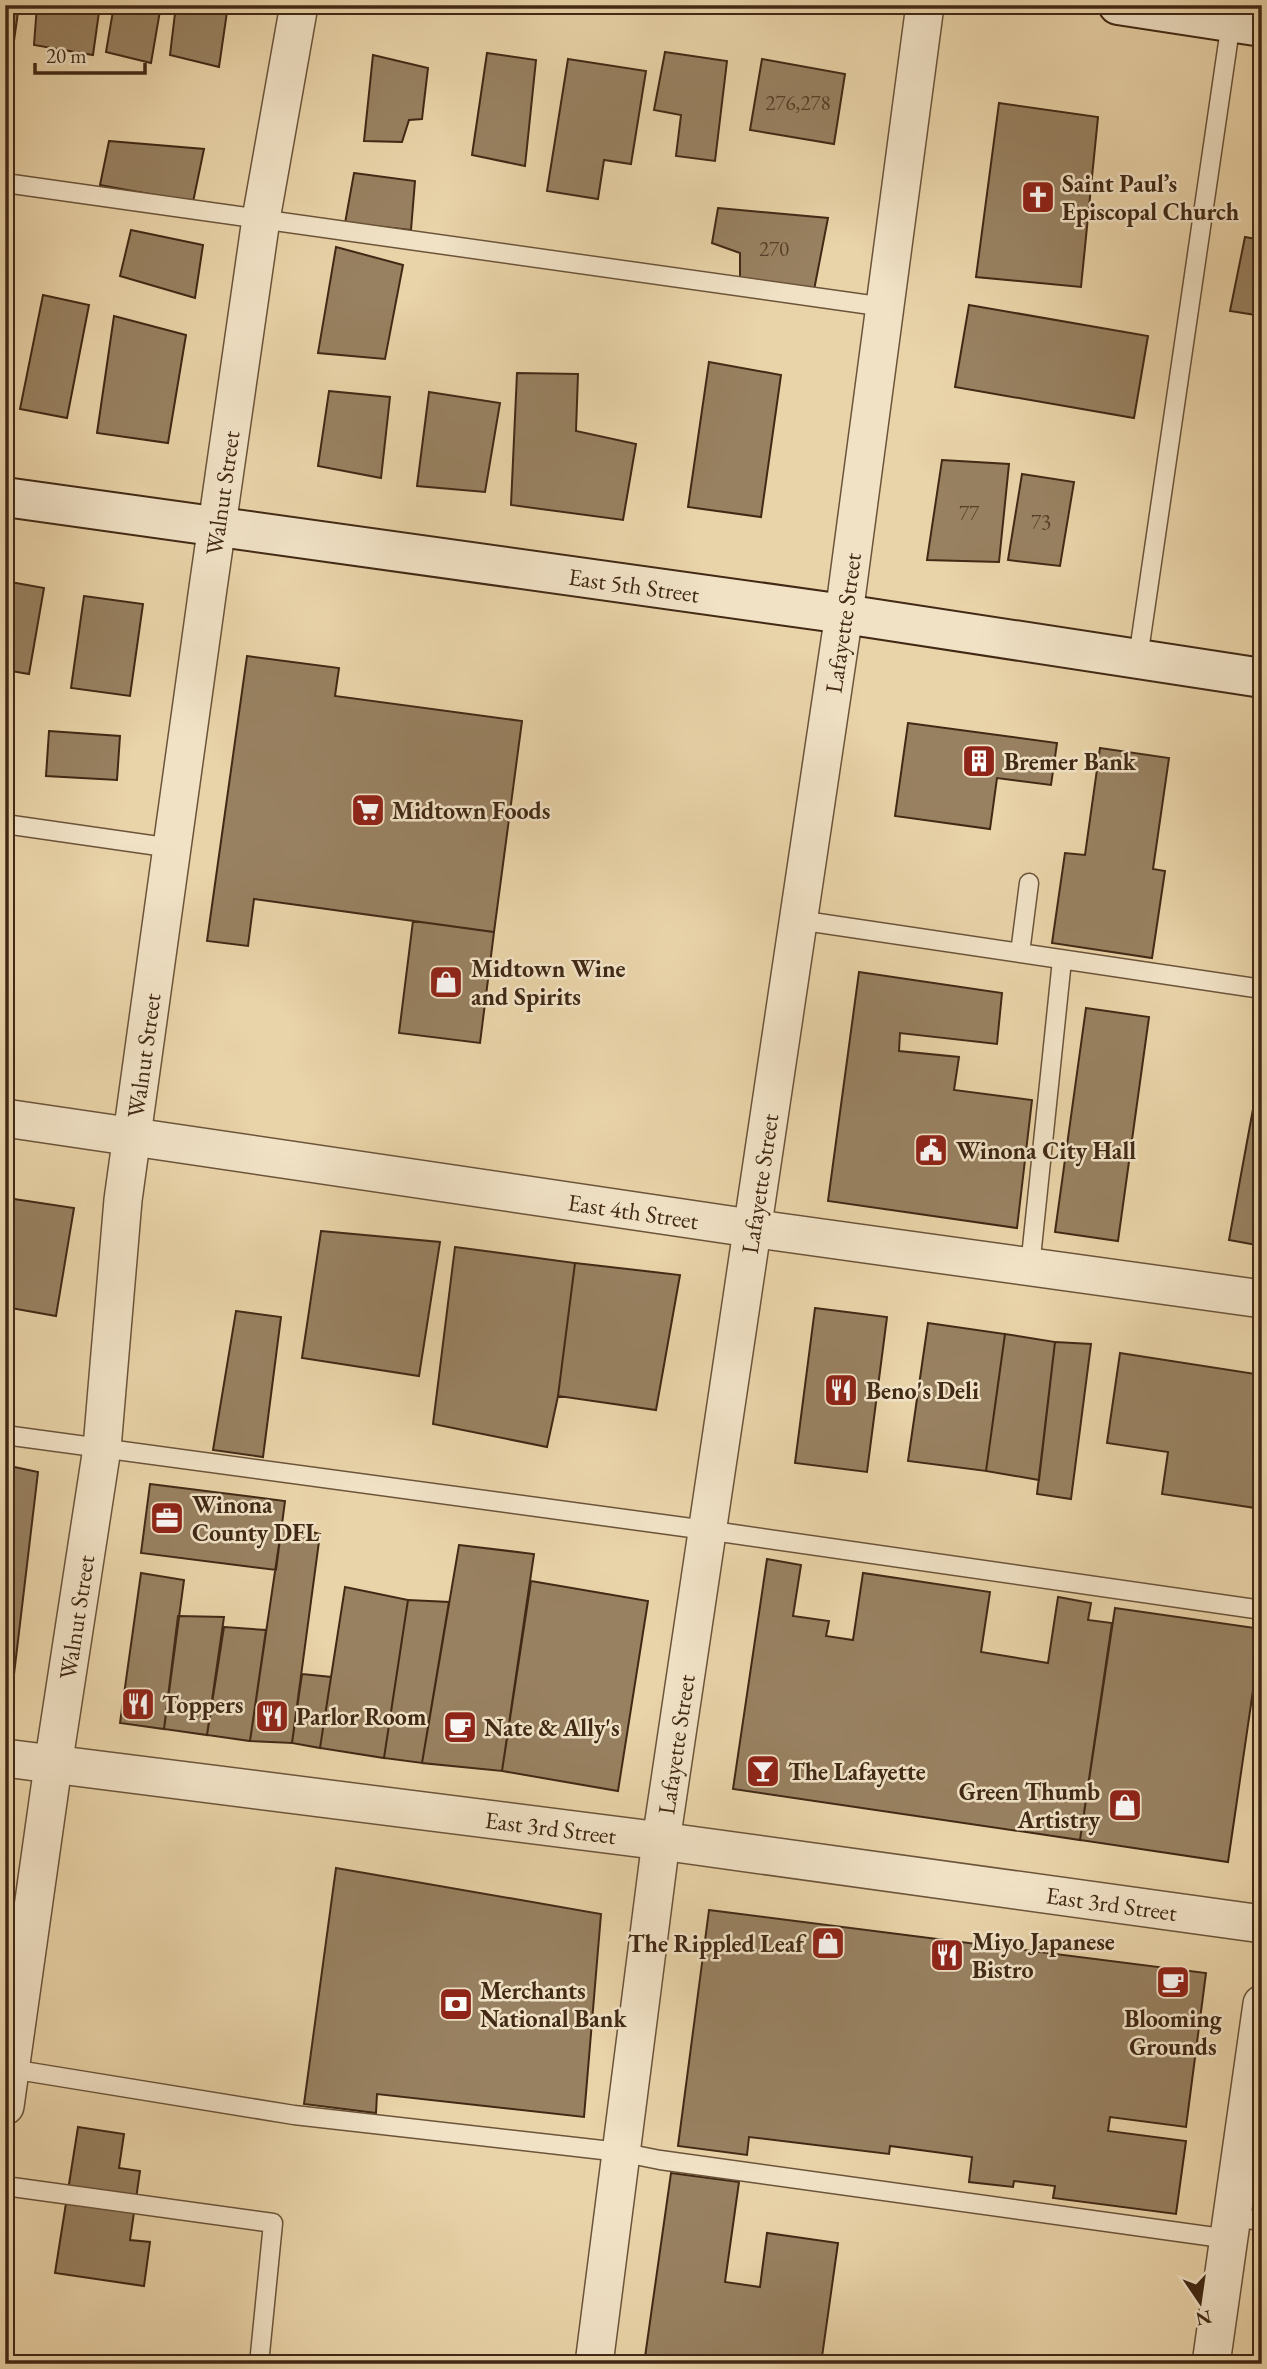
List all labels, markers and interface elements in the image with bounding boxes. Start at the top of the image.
scale bar [35,32,145,76]
text: 20 m [46,42,87,69]
house number: 276,278 [765,89,831,116]
place label: Saint Paul’s Episcopal Church [1062,168,1240,227]
church icon: Saint Paul’s Episcopal Church [1019,178,1057,216]
house number: 270 [759,235,789,262]
street label: Walnut Street [197,428,246,557]
house number: 77 [959,499,980,526]
house number: 73 [1031,508,1051,535]
street label: Lafayette Street [817,550,868,695]
street label: East 5th Street [567,560,702,609]
building icon: Bremer Bank [960,742,998,780]
place label: Bremer Bank [1004,746,1137,777]
supermarket icon: Midtown Foods [349,791,387,829]
place label: Midtown Foods [392,795,550,826]
place label: Midtown Wine and Spirits [471,953,625,1012]
shop icon: Midtown Wine and Spirits [427,963,465,1001]
street label: Walnut Street [119,991,167,1120]
street label: Lafayette Street [733,1111,785,1256]
public building icon: Winona City Hall [912,1131,950,1169]
place label: Winona City Hall [956,1135,1136,1167]
street label: East 4th Street [566,1186,701,1236]
restaurant icon: Beno's Deli [822,1371,860,1409]
place label: Beno's Deli [866,1375,979,1406]
place label: Winona County DFL [192,1489,319,1549]
office icon: Winona County DFL [148,1499,186,1537]
street label: Walnut Street [51,1552,101,1681]
street label: Lafayette Street [650,1672,701,1817]
restaurant icon: Toppers [119,1685,157,1723]
place label: Toppers [162,1689,243,1720]
restaurant icon: Parlor Room [253,1697,291,1735]
place label: Parlor Room [296,1701,426,1732]
cafe icon: Nate & Ally's [441,1708,479,1746]
place label: Nate & Ally's [484,1712,620,1744]
bar icon: The Lafayette [744,1752,782,1790]
place label: The Lafayette [788,1756,926,1788]
place label: Green Thumb Artistry [959,1776,1100,1836]
shop icon: Green Thumb Artistry [1106,1786,1144,1824]
street label: East 3rd Street [483,1803,619,1851]
street label: East 3rd Street [1044,1879,1179,1928]
shop icon: The Rippled Leaf [809,1924,847,1962]
place label: Miyo Japanese Bistro [972,1926,1115,1985]
place label: The Rippled Leaf [628,1928,807,1959]
restaurant icon: Miyo Japanese Bistro [928,1936,966,1974]
cafe icon: Blooming Grounds [1154,1963,1192,2001]
place label: Merchants National Bank [480,1975,627,2034]
bank icon: Merchants National Bank [437,1985,475,2023]
place label: Blooming Grounds [1124,2003,1223,2062]
north arrow [1166,2268,1236,2338]
text: N [1193,2304,1214,2332]

